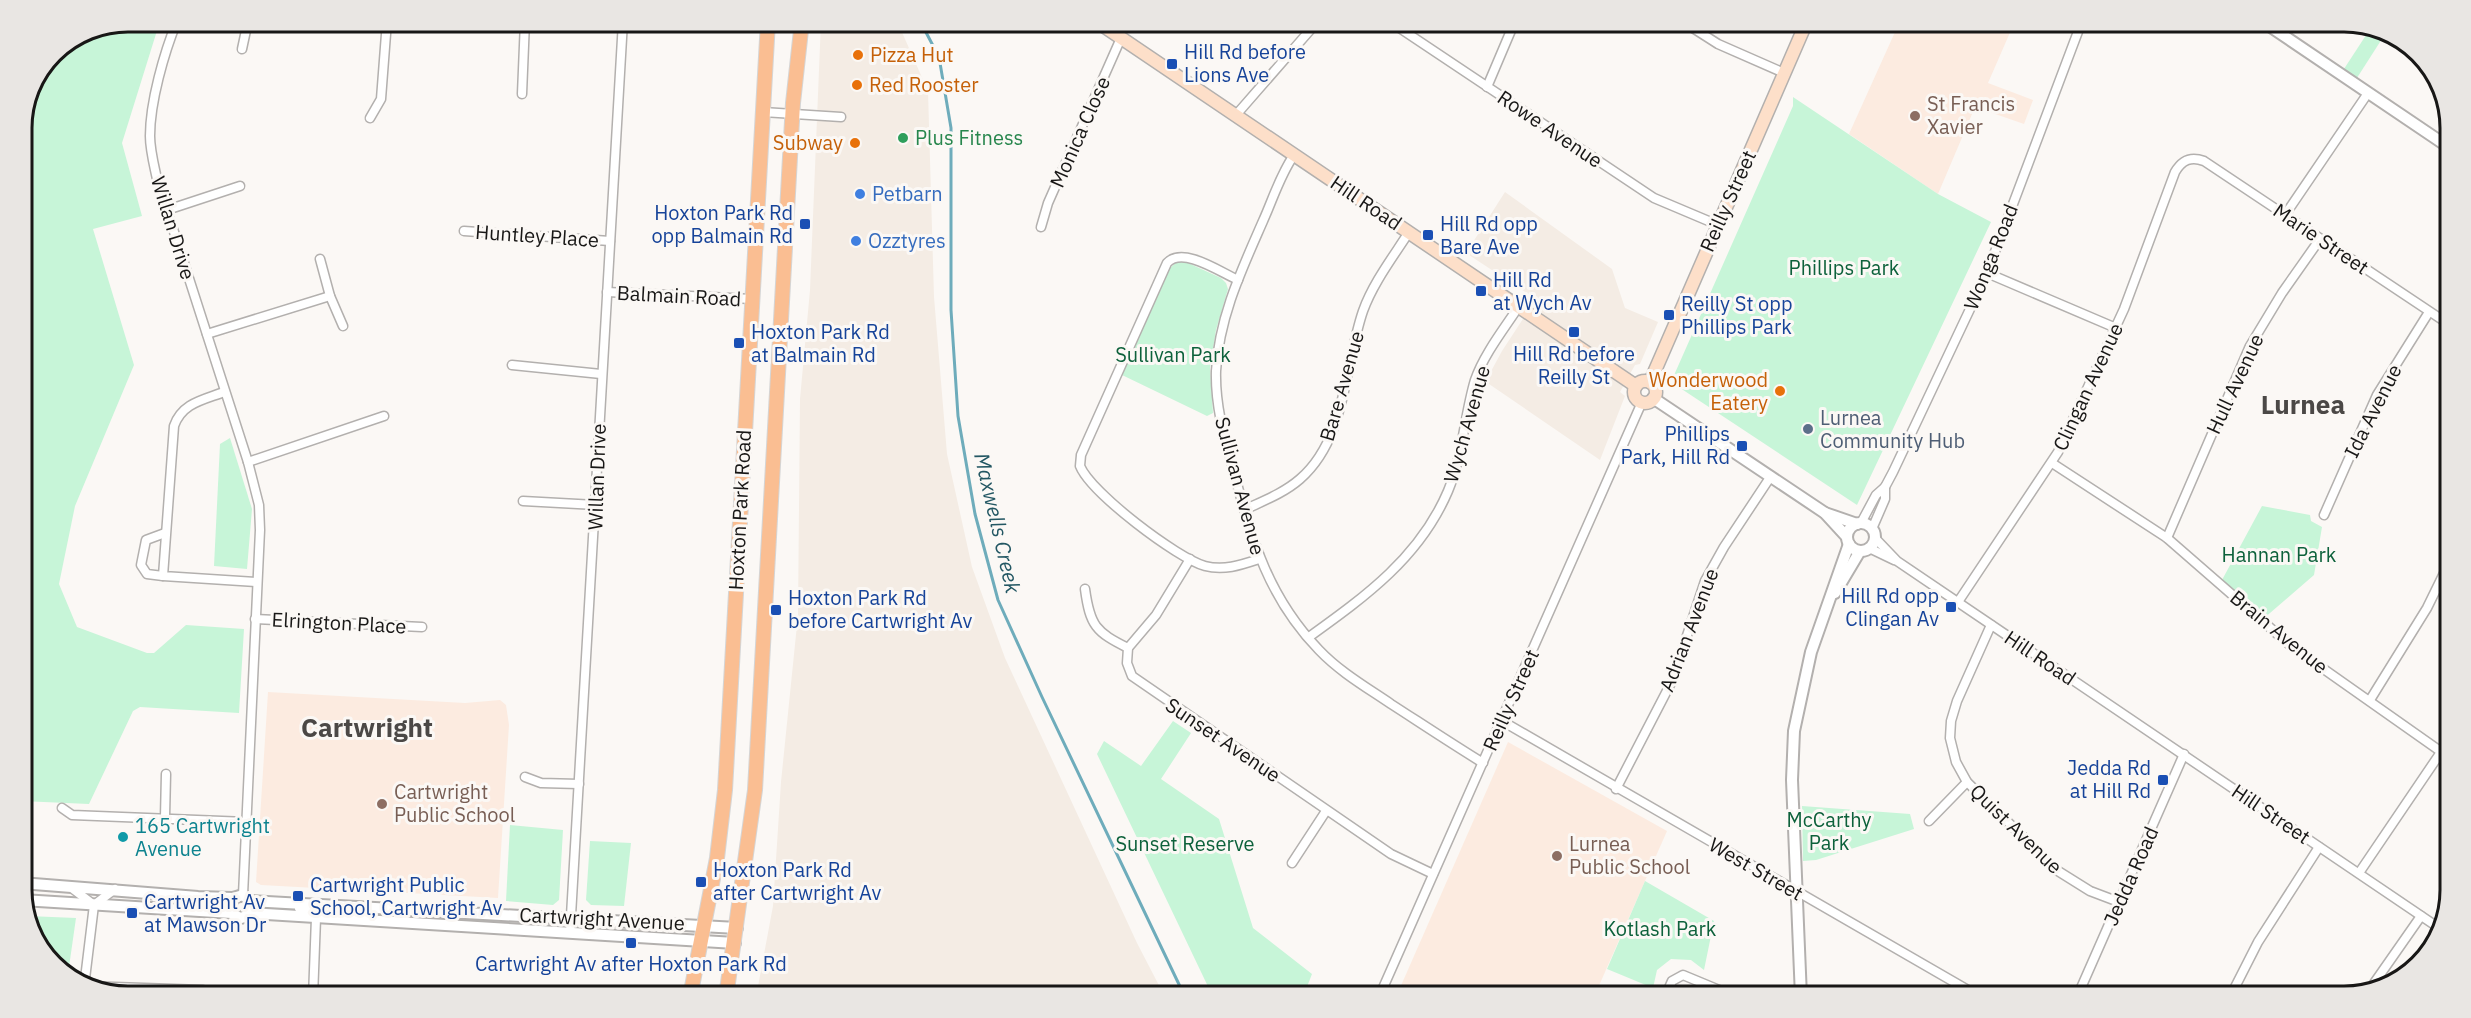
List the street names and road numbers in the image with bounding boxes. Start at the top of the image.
street label: Monica Close [1043,72,1116,192]
street label: Rowe Avenue [1492,83,1608,174]
street label: Reilly Street [1693,146,1762,256]
street label: Hill Road [1325,169,1407,236]
street label: Willan Drive [145,173,202,283]
street label: Marie Street [2268,197,2374,280]
street label: Wonga Road [1957,200,2024,314]
street label: Huntley Place [474,218,600,253]
street label: Balmain Road [616,279,742,312]
street label: Clingan Avenue [2046,318,2129,455]
street label: Bare Avenue [1313,328,1370,444]
street label: Hull Avenue [2200,329,2270,438]
street label: Ida Avenue [2337,359,2408,462]
street label: Wych Avenue [1437,362,1496,486]
street label: Sullivan Avenue [1209,414,1272,558]
street label: Willan Drive [581,423,612,531]
street label: Hoxton Park Road [722,429,757,591]
street label: Adrian Avenue [1653,564,1724,695]
street label: Brain Avenue [2225,584,2334,680]
street label: Elrington Place [271,605,407,640]
street label: Hill Road [1999,624,2081,691]
street label: Reilly Street [1476,645,1545,755]
street label: Sunset Avenue [1160,691,1286,788]
street label: Hill Street [2227,777,2316,850]
street label: Quist Avenue [1964,778,2068,880]
street label: Jedda Road [2097,822,2164,930]
street label: West Street [1704,831,1808,906]
street label: Cartwright Avenue [519,901,685,936]

